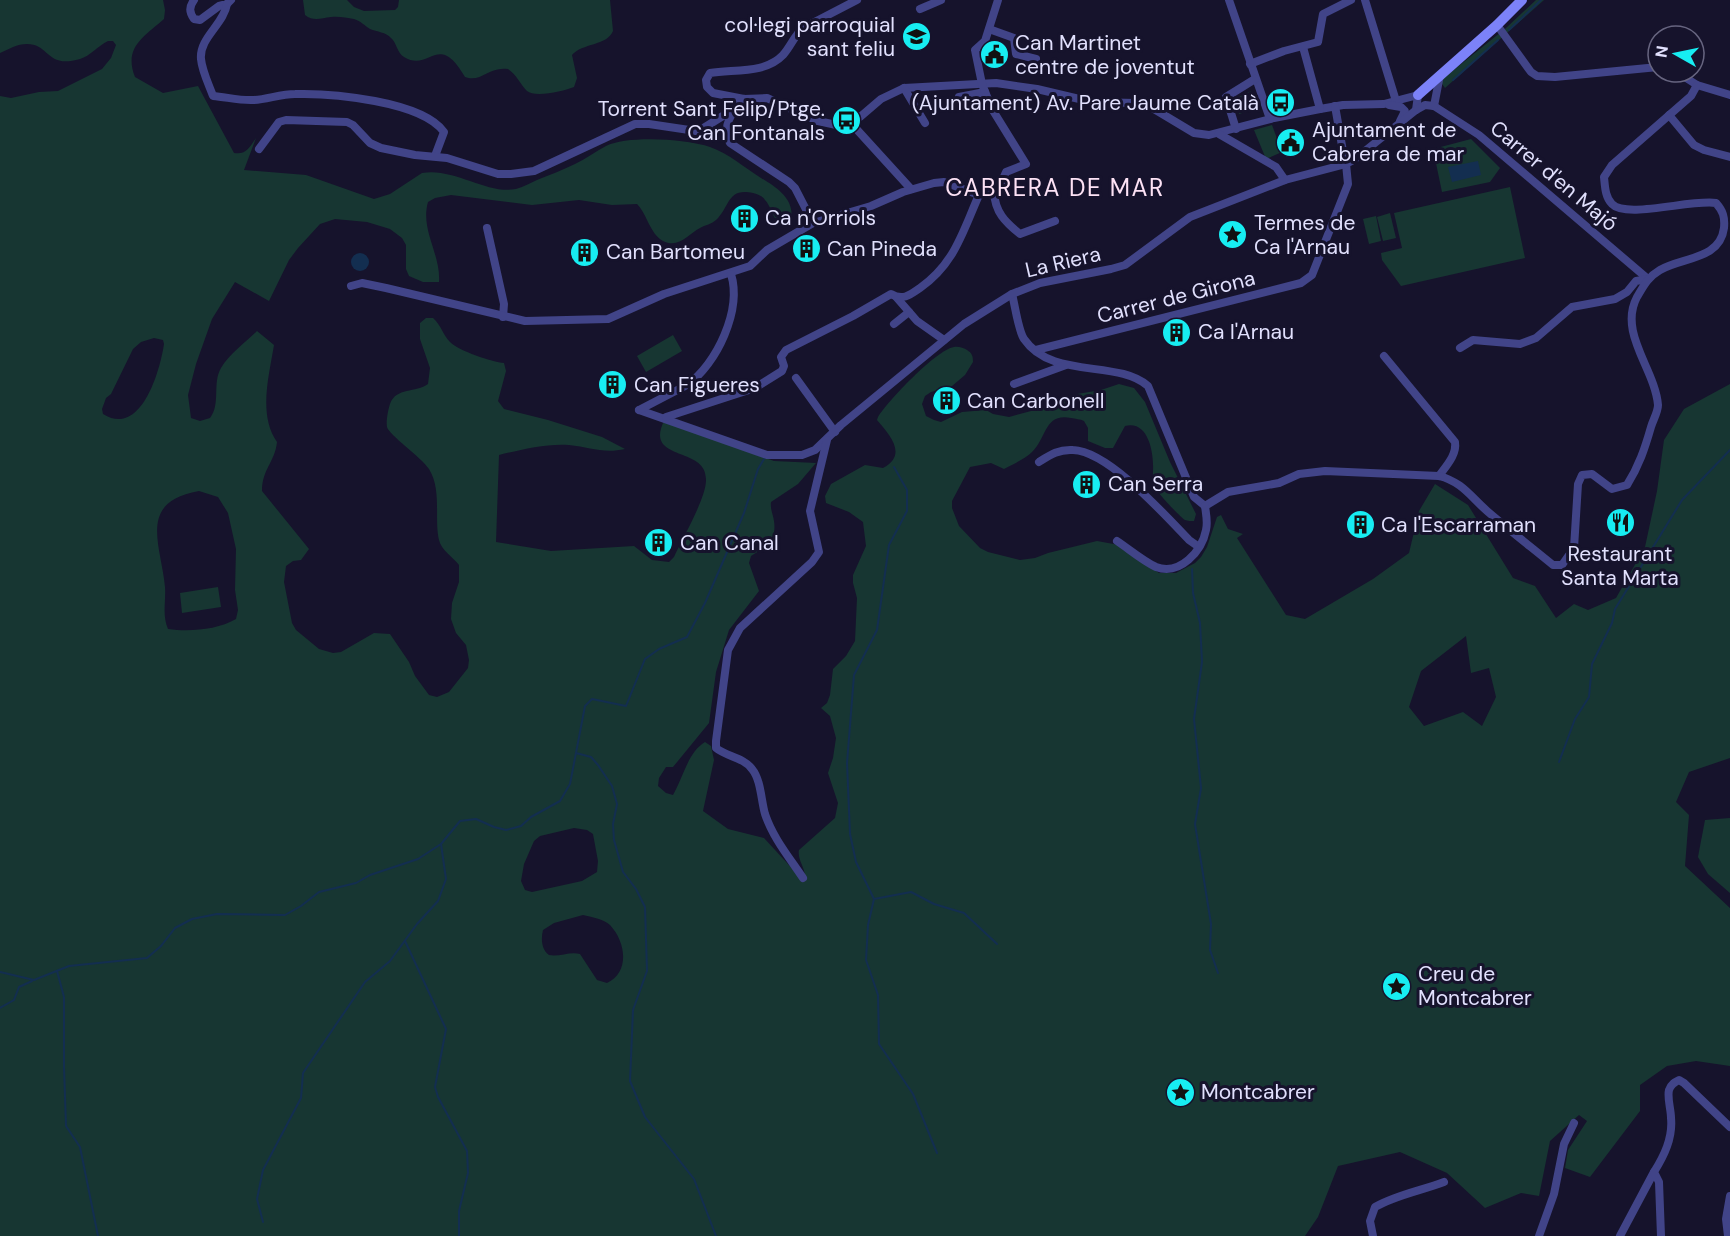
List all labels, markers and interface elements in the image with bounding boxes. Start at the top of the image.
place label: col·legi parroquial sant feliu [724,11,895,63]
school or university icon: col·legi parroquial sant feliu [900,21,932,53]
north arrow [1646,24,1706,84]
place label: Can Martinet centre de joventut [1015,29,1195,81]
public building icon: Can Martinet centre de joventut [978,39,1010,71]
text: N [1650,44,1673,59]
bus stop icon: (Ajuntament) Av. Pare Jaume Català [1264,87,1296,119]
place label: (Ajuntament) Av. Pare Jaume Català [912,89,1259,117]
place label: Torrent Sant Felip/Ptge. Can Fontanals [598,95,825,147]
bus stop icon: Torrent Sant Felip/Ptge. Can Fontanals [830,105,862,137]
street label: Carrer d'en Majó [1484,114,1624,238]
place label: Ajuntament de Cabrera de mar [1312,116,1465,168]
public building icon: Ajuntament de Cabrera de mar [1275,126,1307,158]
district label: CABRERA DE MAR [945,172,1165,203]
building icon: Ca n'Orriols [728,202,760,234]
place label: Ca n'Orriols [765,204,876,232]
place label: Termes de Ca l'Arnau [1254,209,1356,261]
place icon: Termes de Ca l'Arnau [1217,219,1249,251]
building icon: Can Pineda [790,233,822,265]
place label: Can Pineda [827,235,937,263]
building icon: Can Bartomeu [569,236,601,268]
place label: Can Bartomeu [606,238,745,266]
street label: La Riera [1022,240,1104,284]
street label: Carrer de Girona [1094,264,1258,330]
building icon: Ca l'Arnau [1161,316,1193,348]
place label: Ca l'Arnau [1198,318,1294,346]
building icon: Can Figueres [597,369,629,401]
place label: Can Figueres [634,371,760,399]
building icon: Can Carbonell [930,385,962,417]
place label: Can Carbonell [967,387,1104,415]
building icon: Can Serra [1071,468,1103,500]
place label: Can Serra [1108,470,1203,498]
restaurant icon: Restaurant Santa Marta [1604,507,1636,539]
building icon: Ca l'Escarraman [1344,509,1376,541]
place label: Ca l'Escarraman [1381,511,1536,539]
building icon: Can Canal [643,527,675,559]
place label: Can Canal [680,529,779,557]
place label: Restaurant Santa Marta [1561,540,1679,592]
place label: Creu de Montcabrer [1418,960,1532,1012]
place icon: Creu de Montcabrer [1381,970,1413,1002]
place icon: Montcabrer [1164,1076,1196,1108]
place label: Montcabrer [1201,1078,1315,1106]

